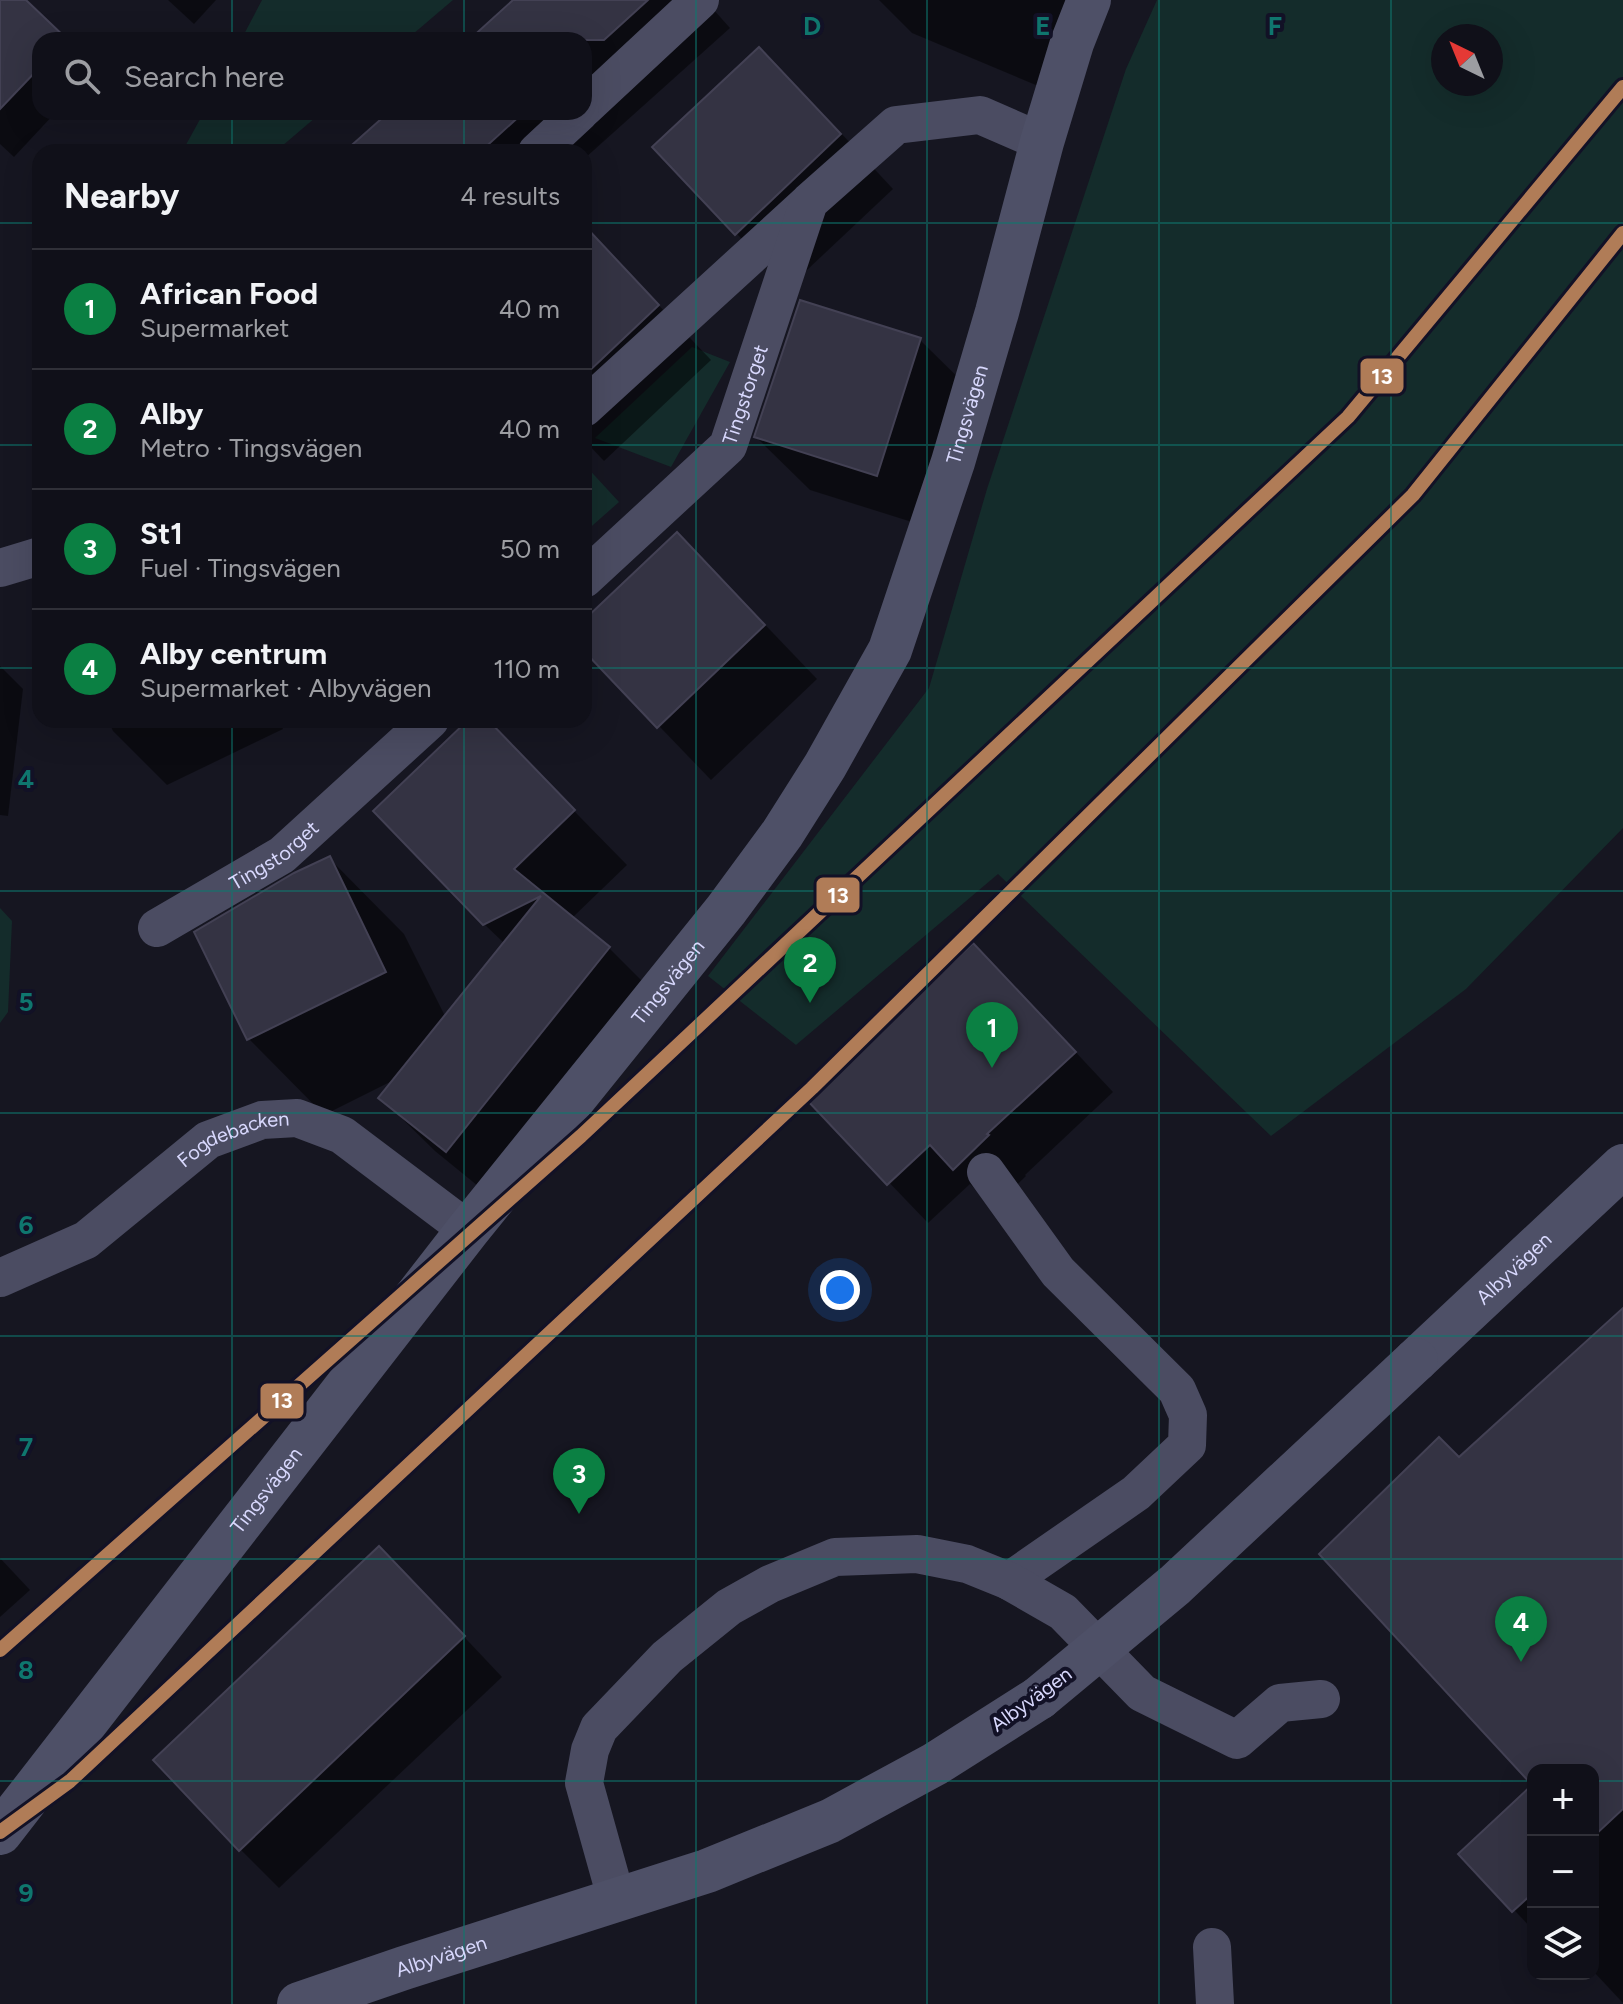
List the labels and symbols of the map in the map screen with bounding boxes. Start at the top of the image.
text: D [803,10,821,42]
text: E [1035,10,1051,42]
text: F [1268,10,1282,42]
north arrow [1431,24,1503,96]
street label: Tingstorget [717,342,773,448]
line badge: 13 [1359,357,1405,395]
street label: Tingsvägen [941,362,993,467]
text: 13 [1371,363,1393,390]
text: 4 [18,763,34,795]
street label: Tingstorget [225,816,324,895]
line badge: 13 [815,876,861,914]
text: 13 [827,882,849,909]
street label: Tingsvägen [627,935,710,1029]
pin: 2 [784,937,836,1003]
text: 5 [18,986,34,1018]
pin: 1 [966,1002,1018,1068]
street label: Fogdebacken [172,1106,290,1172]
text: 6 [18,1209,34,1241]
street label: Albyvägen [1471,1227,1556,1309]
your location [820,1270,860,1310]
line badge: 13 [259,1382,305,1420]
text: 13 [271,1387,293,1414]
text: 7 [19,1431,33,1463]
street label: Tingsvägen [225,1442,307,1538]
pin: 3 [553,1448,605,1514]
pin: 4 [1495,1596,1547,1662]
text: 8 [18,1654,34,1686]
street label: Albyvägen [986,1662,1076,1736]
text: 9 [18,1877,34,1909]
street label: Albyvägen [392,1930,490,1982]

